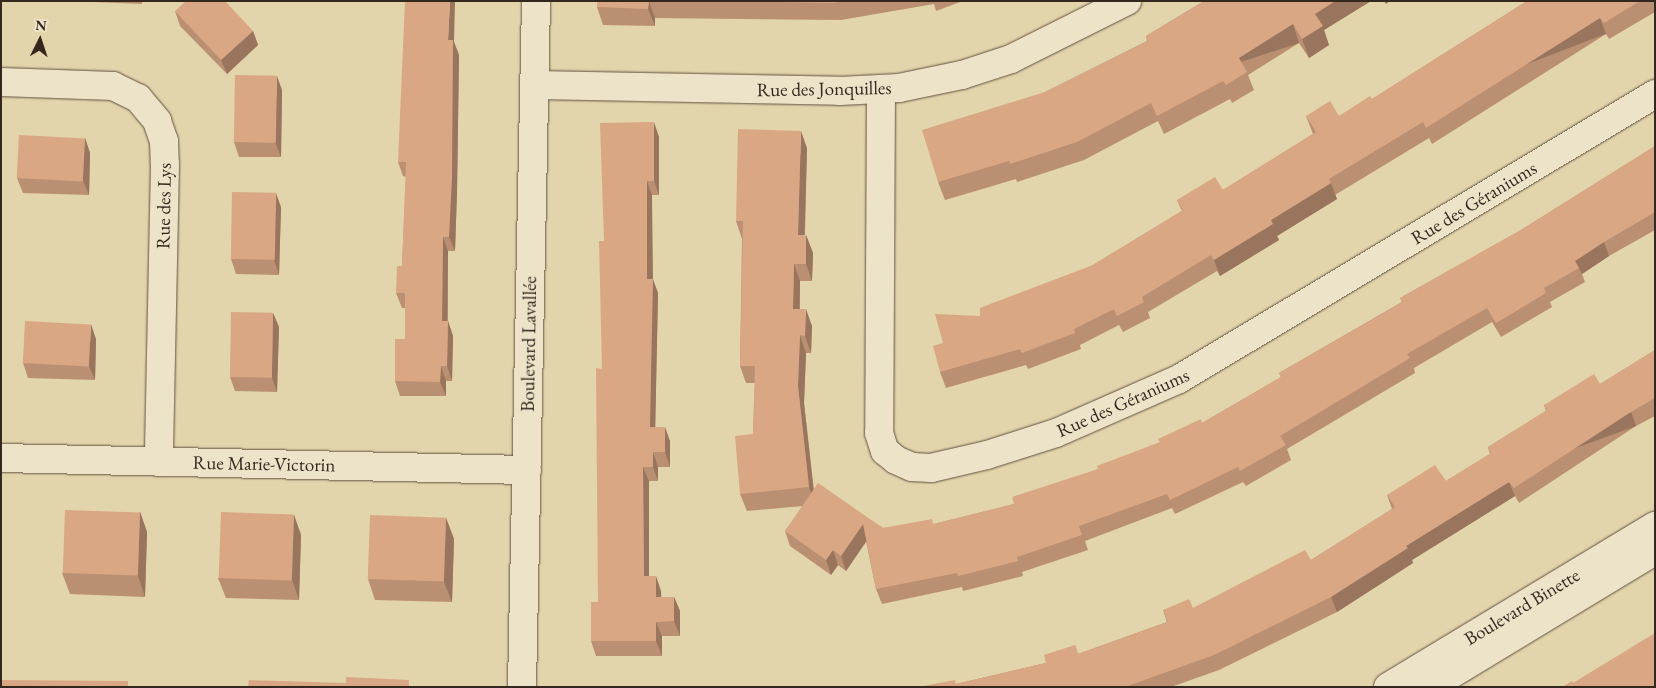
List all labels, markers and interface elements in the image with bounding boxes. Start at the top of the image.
north arrow [15,15,65,65]
text: N [35,16,47,34]
street label: Rue des Jonquilles [756,76,892,102]
street label: Rue des Géraniums [1407,157,1541,249]
street label: Rue des Lys [152,163,176,249]
street label: Boulevard Lavallée [516,276,542,412]
street label: Rue des Géraniums [1053,364,1193,442]
street label: Rue Marie-Victorin [193,451,335,477]
street label: Boulevard Binette [1460,564,1584,650]

